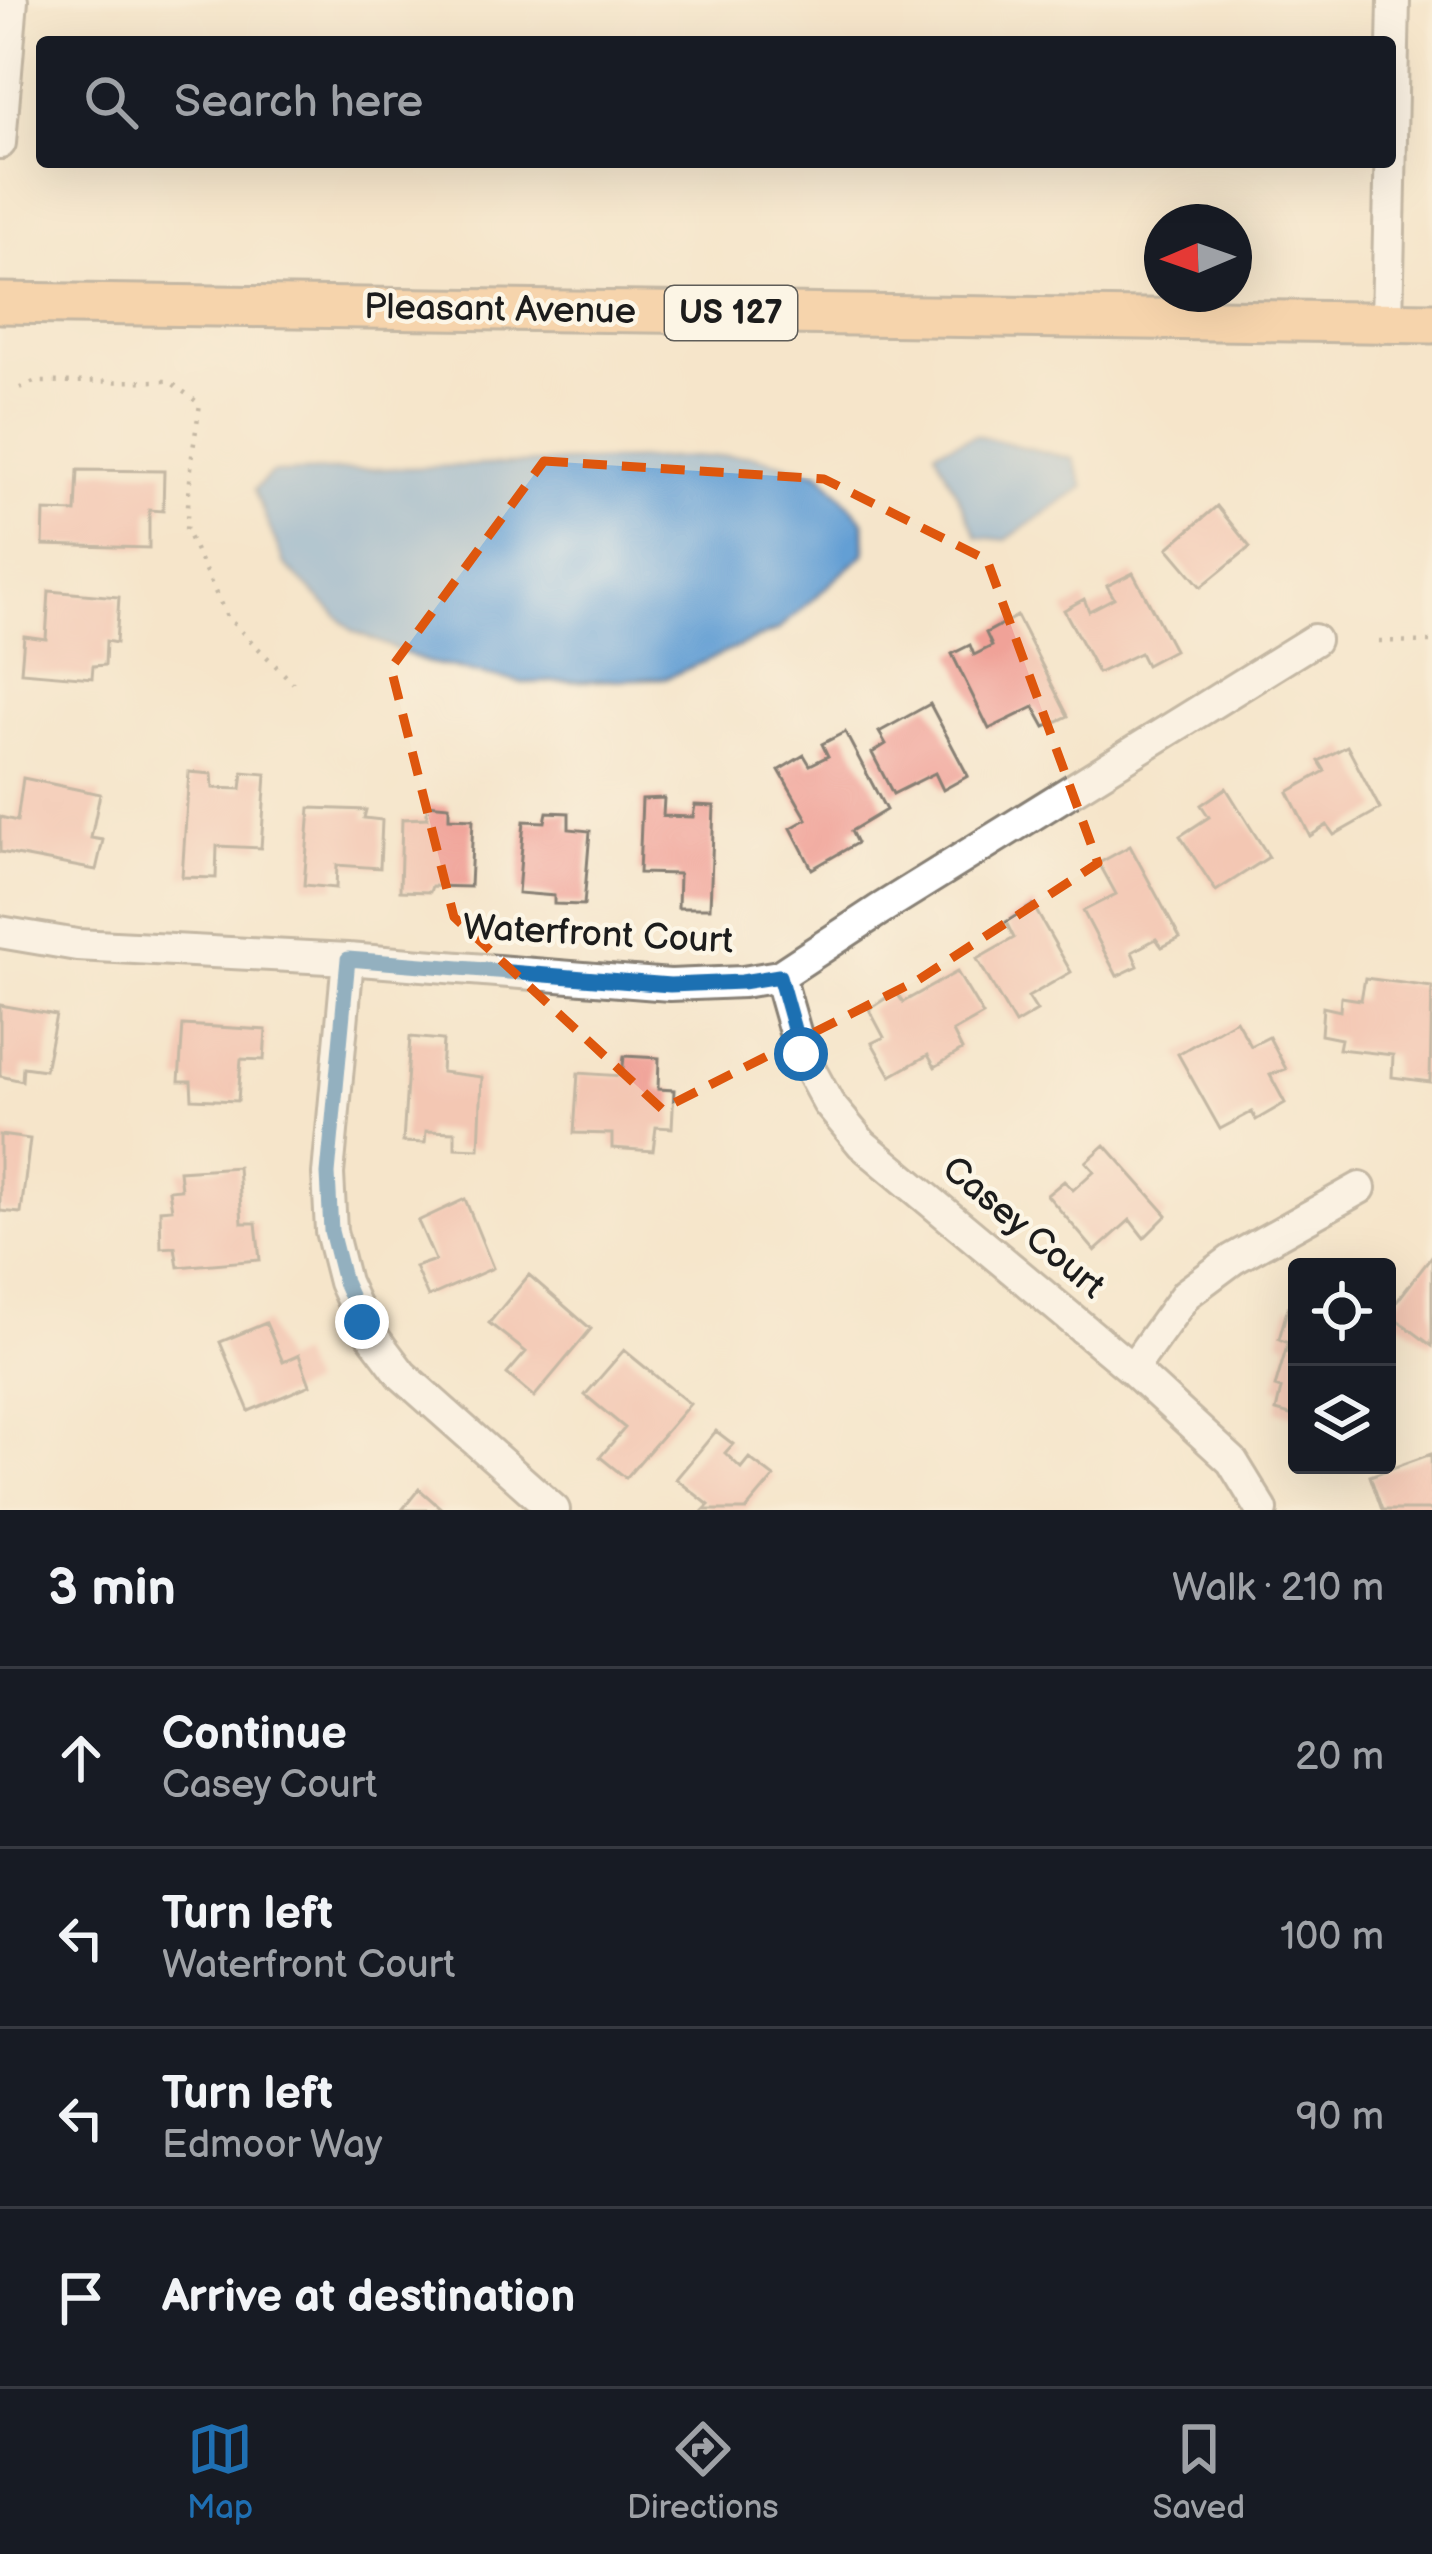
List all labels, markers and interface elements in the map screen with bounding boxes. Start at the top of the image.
search box [36,36,1396,168]
icon: search [78,69,144,135]
text: Search here [174,75,423,130]
north arrow [1144,204,1252,312]
street label: Pleasant Avenue [364,286,636,334]
road number: US 127 [665,286,797,340]
street label: Waterfront Court [462,906,734,964]
route start [774,1027,828,1081]
street label: Casey Court [933,1148,1113,1308]
map controls [1288,1258,1396,1474]
button: locate [1288,1258,1396,1366]
route end [335,1295,389,1349]
button: layers [1288,1366,1396,1474]
text: 3 min [48,1558,176,1619]
text: Walk · 210 m [1172,1565,1384,1612]
text: Continue [162,1707,347,1762]
icon: ahead [48,1725,114,1791]
text: 20 m [1295,1734,1384,1781]
text: Casey Court [162,1762,377,1809]
text: Turn left [162,1887,333,1942]
icon: left [48,1905,114,1971]
text: 100 m [1280,1914,1384,1961]
text: Waterfront Court [162,1942,455,1989]
text: Turn left [162,2067,333,2122]
icon: left [48,2085,114,2151]
text: 90 m [1296,2094,1384,2141]
text: Edmoor Way [162,2122,383,2169]
icon: arrive [48,2265,114,2331]
text: Arrive at destination [162,2270,575,2325]
tab: Map [187,2416,253,2528]
tab: Directions [627,2416,779,2528]
tab: Saved [1152,2416,1245,2528]

